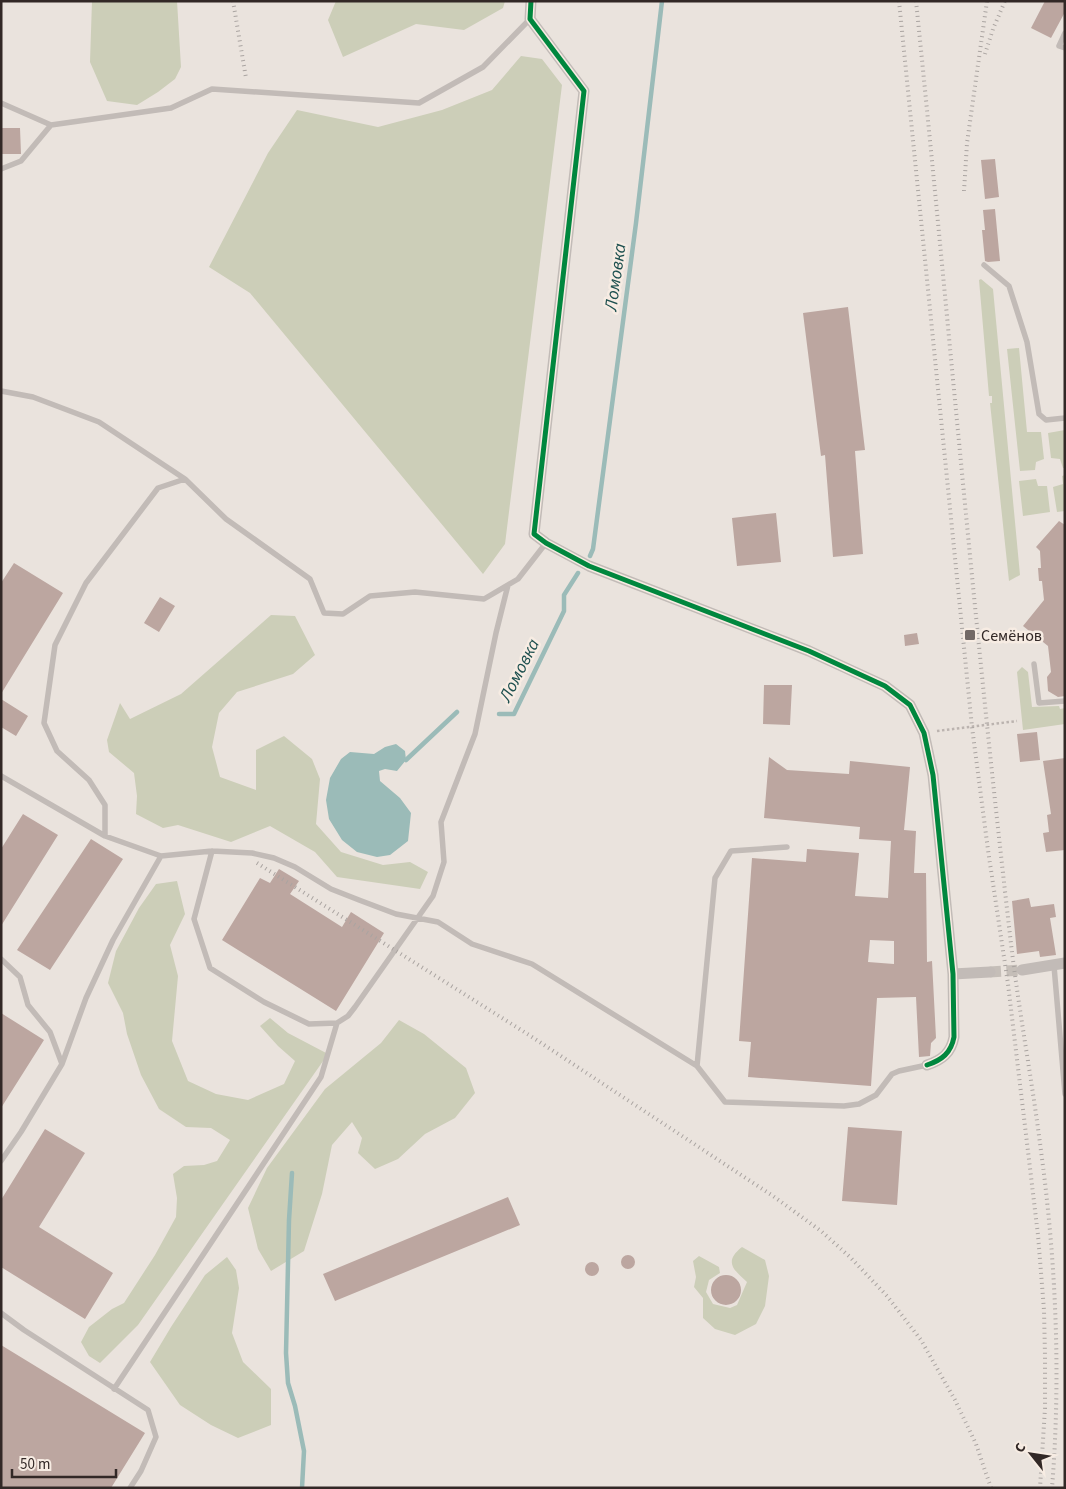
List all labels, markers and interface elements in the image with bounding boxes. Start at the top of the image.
water label: Ломовка [598,241,633,313]
place label: Семёнов [981,625,1042,647]
marker: Семёнов [963,628,977,642]
water label: Ломовка [492,634,546,707]
north arrow [1006,1429,1056,1479]
text: С [1010,1439,1031,1457]
scale bar [12,1446,116,1478]
text: 50 m [20,1454,50,1475]

